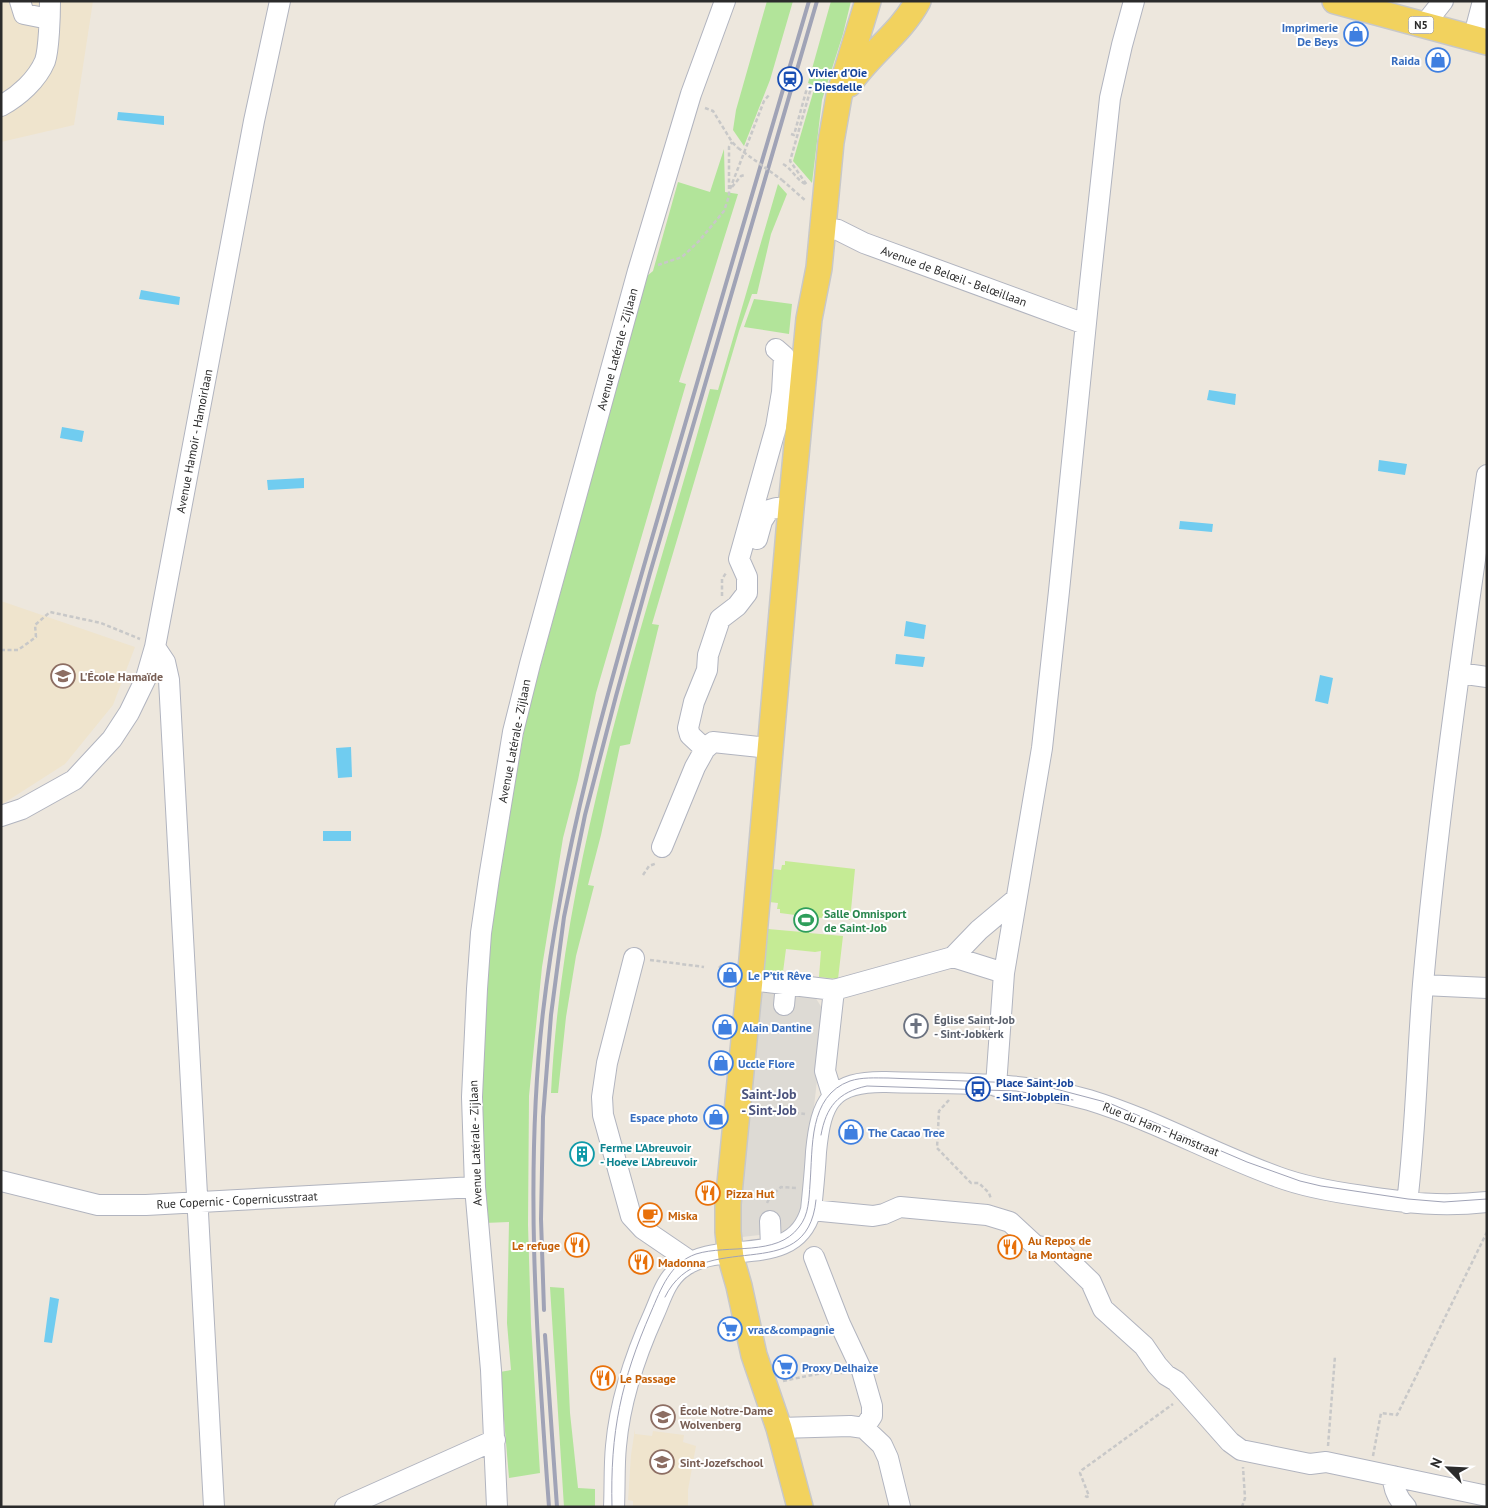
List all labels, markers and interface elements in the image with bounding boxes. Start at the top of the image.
road number: N5 [1408,16,1434,34]
place label: Imprimerie De Beys [1282,20,1338,49]
shop icon: Imprimerie De Beys [1343,21,1369,47]
shop icon: Raida [1425,47,1451,73]
place label: Raida [1391,53,1420,68]
place label: Vivier d'Oie - Diesdelle [807,65,867,94]
station icon: Vivier d'Oie - Diesdelle [777,66,803,92]
street label: Avenue de Belœil - Belœillaan [879,243,1029,309]
street label: Avenue Latérale - Zijlaan [593,286,641,412]
street label: Avenue Hamoir - Hamoirlaan [173,368,215,514]
school or university icon: L'École Hamaïde [50,663,76,689]
place label: L'École Hamaïde [80,669,163,684]
street label: Avenue Latérale - Zijlaan [495,678,533,804]
place label: Salle Omnisport de Saint-Job [824,906,907,935]
sports icon: Salle Omnisport de Saint-Job [793,907,819,933]
shop icon: Le P’tit Rêve [717,962,743,988]
place label: Le P’tit Rêve [748,968,811,983]
place label: Église Saint-Job - Sint-Jobkerk [934,1012,1015,1041]
church icon: Église Saint-Job - Sint-Jobkerk [903,1013,929,1039]
shop icon: Alain Dantine [712,1014,738,1040]
place label: Alain Dantine [742,1020,812,1035]
shop icon: Uccle Flore [708,1050,734,1076]
place label: Uccle Flore [738,1056,795,1071]
place label: Place Saint-Job - Sint-Jobplein [996,1075,1074,1104]
bus stop icon: Place Saint-Job - Sint-Jobplein [965,1076,991,1102]
street label: Avenue Latérale - Zijlaan [465,1080,485,1206]
district label: Saint-Job - Sint-Job [741,1085,797,1119]
street label: Rue du Ham - Hamstraat [1101,1099,1221,1159]
shop icon: Espace photo [703,1104,729,1130]
place label: Espace photo [630,1110,699,1125]
shop icon: The Cacao Tree [838,1119,864,1145]
place label: The Cacao Tree [868,1125,945,1140]
place label: Ferme L'Abreuvoir - Hoeve L'Abreuvoir [600,1140,698,1169]
building icon: Ferme L'Abreuvoir - Hoeve L'Abreuvoir [569,1141,595,1167]
restaurant icon: Pizza Hut [695,1180,721,1206]
place label: Pizza Hut [726,1186,775,1201]
street label: Rue Copernic - Copernicusstraat [156,1188,318,1212]
cafe icon: Miska [637,1202,663,1228]
place label: Miska [668,1208,698,1223]
restaurant icon: Le refuge [564,1232,590,1258]
place label: Au Repos de la Montagne [1028,1233,1092,1262]
restaurant icon: Au Repos de la Montagne [997,1234,1023,1260]
place label: Le refuge [512,1238,560,1253]
restaurant icon: Madonna [628,1249,654,1275]
place label: Madonna [658,1255,706,1270]
supermarket icon: vrac&compagnie [717,1316,743,1342]
place label: vrac&compagnie [747,1322,835,1337]
supermarket icon: Proxy Delhaize [772,1354,798,1380]
place label: Proxy Delhaize [802,1360,878,1375]
restaurant icon: Le Passage [590,1365,616,1391]
place label: Le Passage [620,1371,676,1386]
place label: École Notre-Dame Wolvenberg [680,1403,773,1432]
school or university icon: École Notre-Dame Wolvenberg [650,1404,676,1430]
north arrow [1423,1443,1473,1493]
school or university icon: Sint-Jozefschool [649,1449,675,1475]
place label: Sint-Jozefschool [680,1455,764,1470]
text: N [1426,1455,1446,1471]

